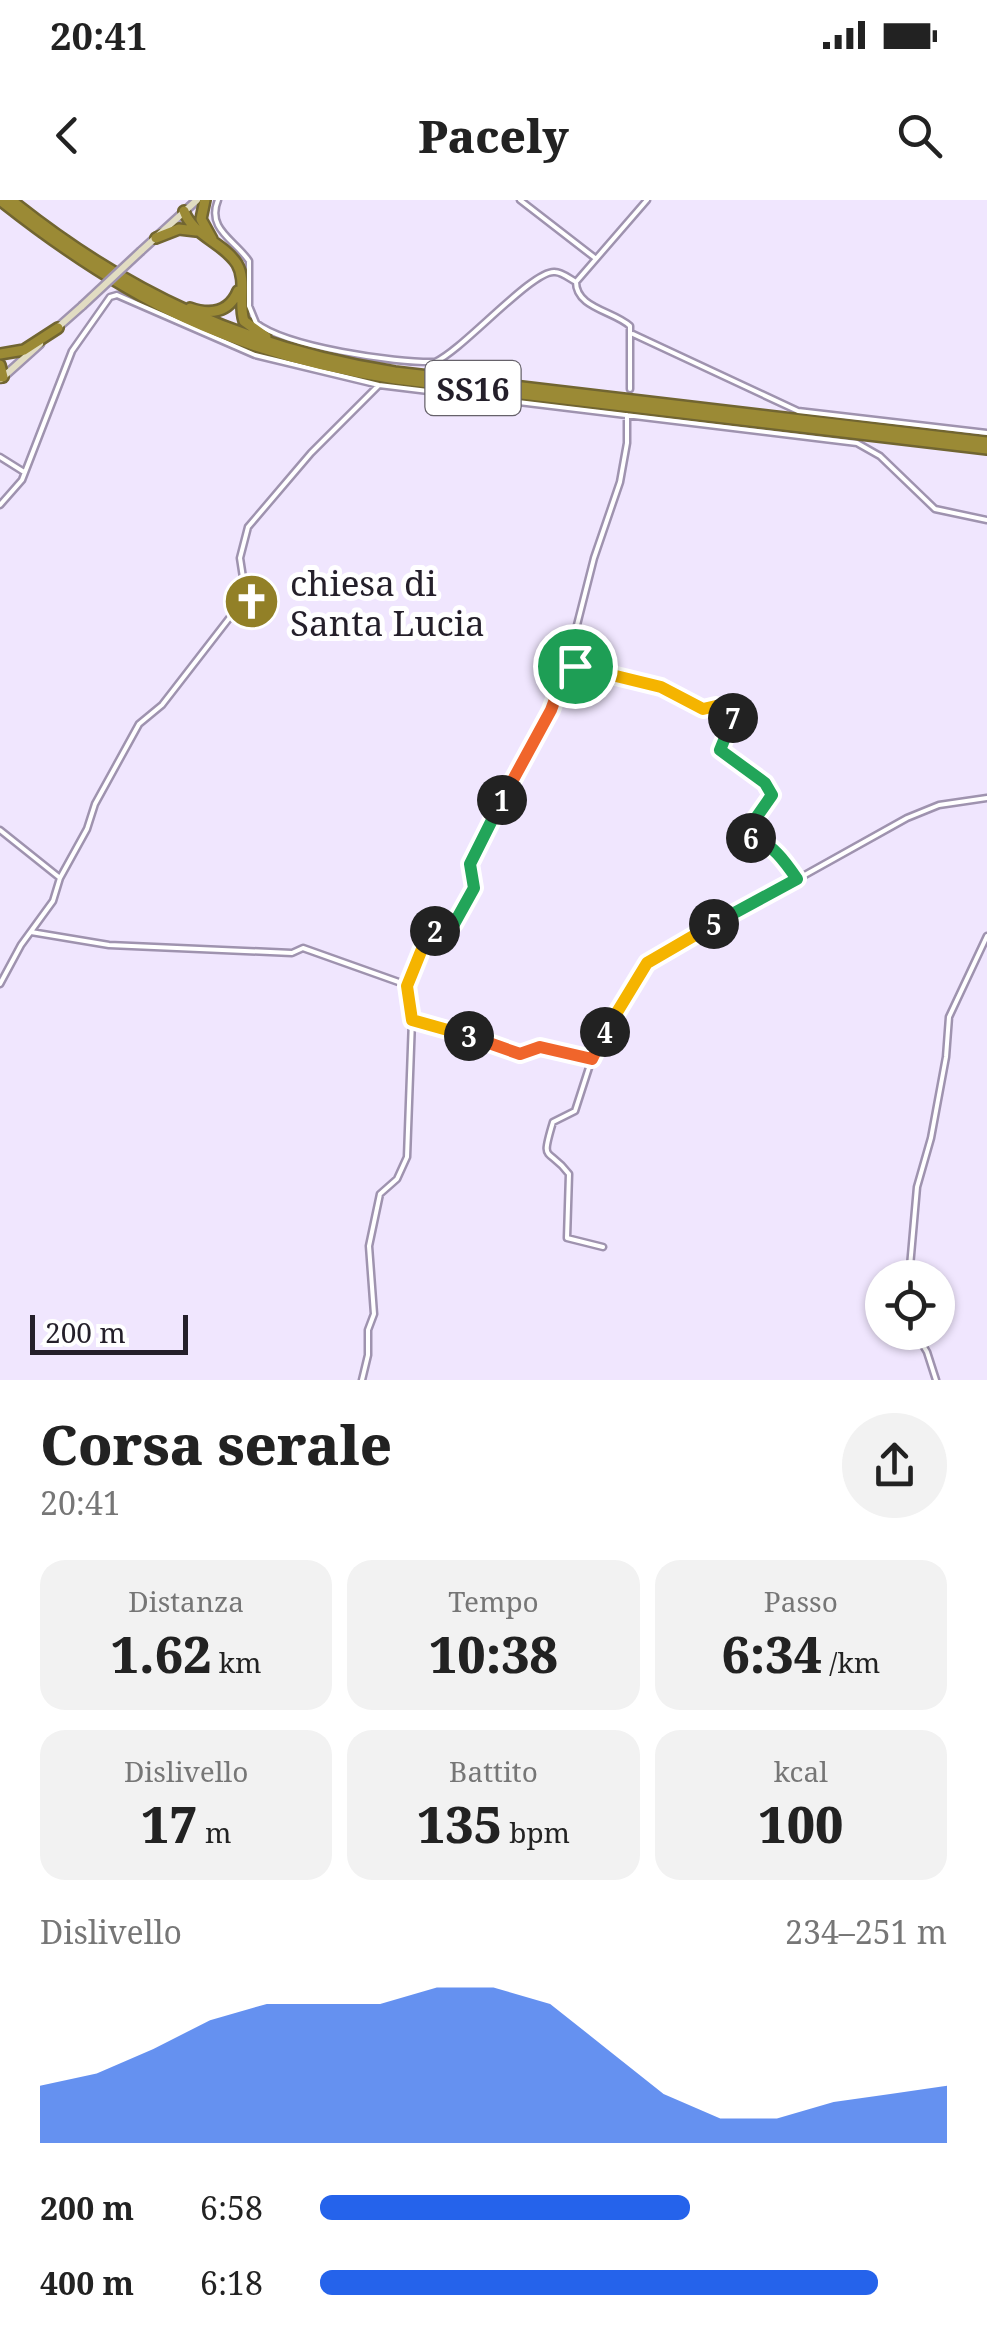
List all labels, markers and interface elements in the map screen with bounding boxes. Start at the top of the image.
text: 20:41 [50,9,147,61]
text: Pacely [418,105,569,166]
icon: back [40,108,95,163]
icon: search [892,108,947,163]
road number: SS16 [426,361,520,415]
place label: chiesa di Santa Lucia [290,559,485,646]
church icon: chiesa di Santa Lucia [221,572,281,632]
pin [533,624,618,709]
icon: arrive [548,639,603,694]
pin: 7 [708,693,758,743]
text: 7 [725,699,741,737]
pin: 1 [477,775,527,825]
text: 1 [494,781,510,819]
pin: 6 [726,813,776,863]
text: 6 [743,819,759,857]
pin: 5 [689,899,739,949]
text: 5 [706,905,722,943]
pin: 2 [410,906,460,956]
text: 2 [427,912,443,950]
pin: 4 [580,1007,630,1057]
pin: 3 [444,1011,494,1061]
text: 4 [597,1013,613,1051]
text: 3 [461,1017,477,1055]
map controls [865,1260,955,1350]
button: locate [865,1260,955,1350]
scale bar [30,1310,188,1354]
text: 200 m [45,1313,126,1351]
text: Corsa serale [40,1406,392,1481]
button: share [842,1413,947,1518]
text: 20:41 [40,1481,121,1524]
text: Distanza [128,1582,244,1620]
text: Tempo [448,1582,539,1620]
text: Passo [764,1582,838,1620]
text: 1.62 [111,1620,211,1688]
text: 10:38 [429,1620,558,1688]
text: 6:34 [721,1620,822,1688]
text: km [211,1643,262,1681]
text: /km [822,1643,880,1681]
text: Dislivello [124,1752,248,1790]
text: Battito [449,1752,538,1790]
text: kcal [774,1752,828,1790]
text: 17 [141,1790,198,1858]
text: 135 [417,1790,502,1858]
text: 100 [758,1790,843,1858]
text: m [198,1813,231,1851]
text: bpm [502,1813,570,1851]
text: Dislivello [40,1910,182,1953]
text: 234–251 m [785,1910,947,1953]
text: 200 m [40,2186,134,2229]
text: 6:58 [200,2186,263,2229]
text: 400 m [40,2261,134,2304]
text: 6:18 [200,2261,263,2304]

